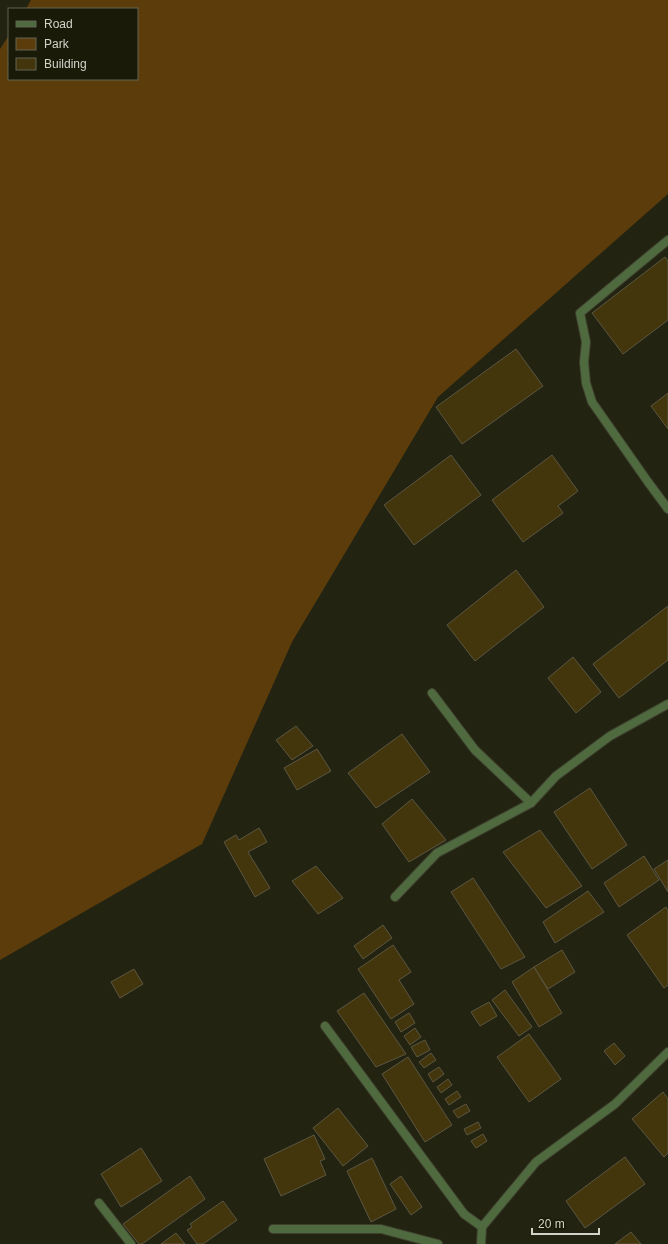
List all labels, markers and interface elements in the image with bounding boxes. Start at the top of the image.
legend [8,8,138,80]
text: Road [44,17,73,31]
text: Park [44,37,70,51]
text: Building [44,57,87,71]
scale bar [532,1210,599,1236]
text: 20 m [538,1217,565,1231]

